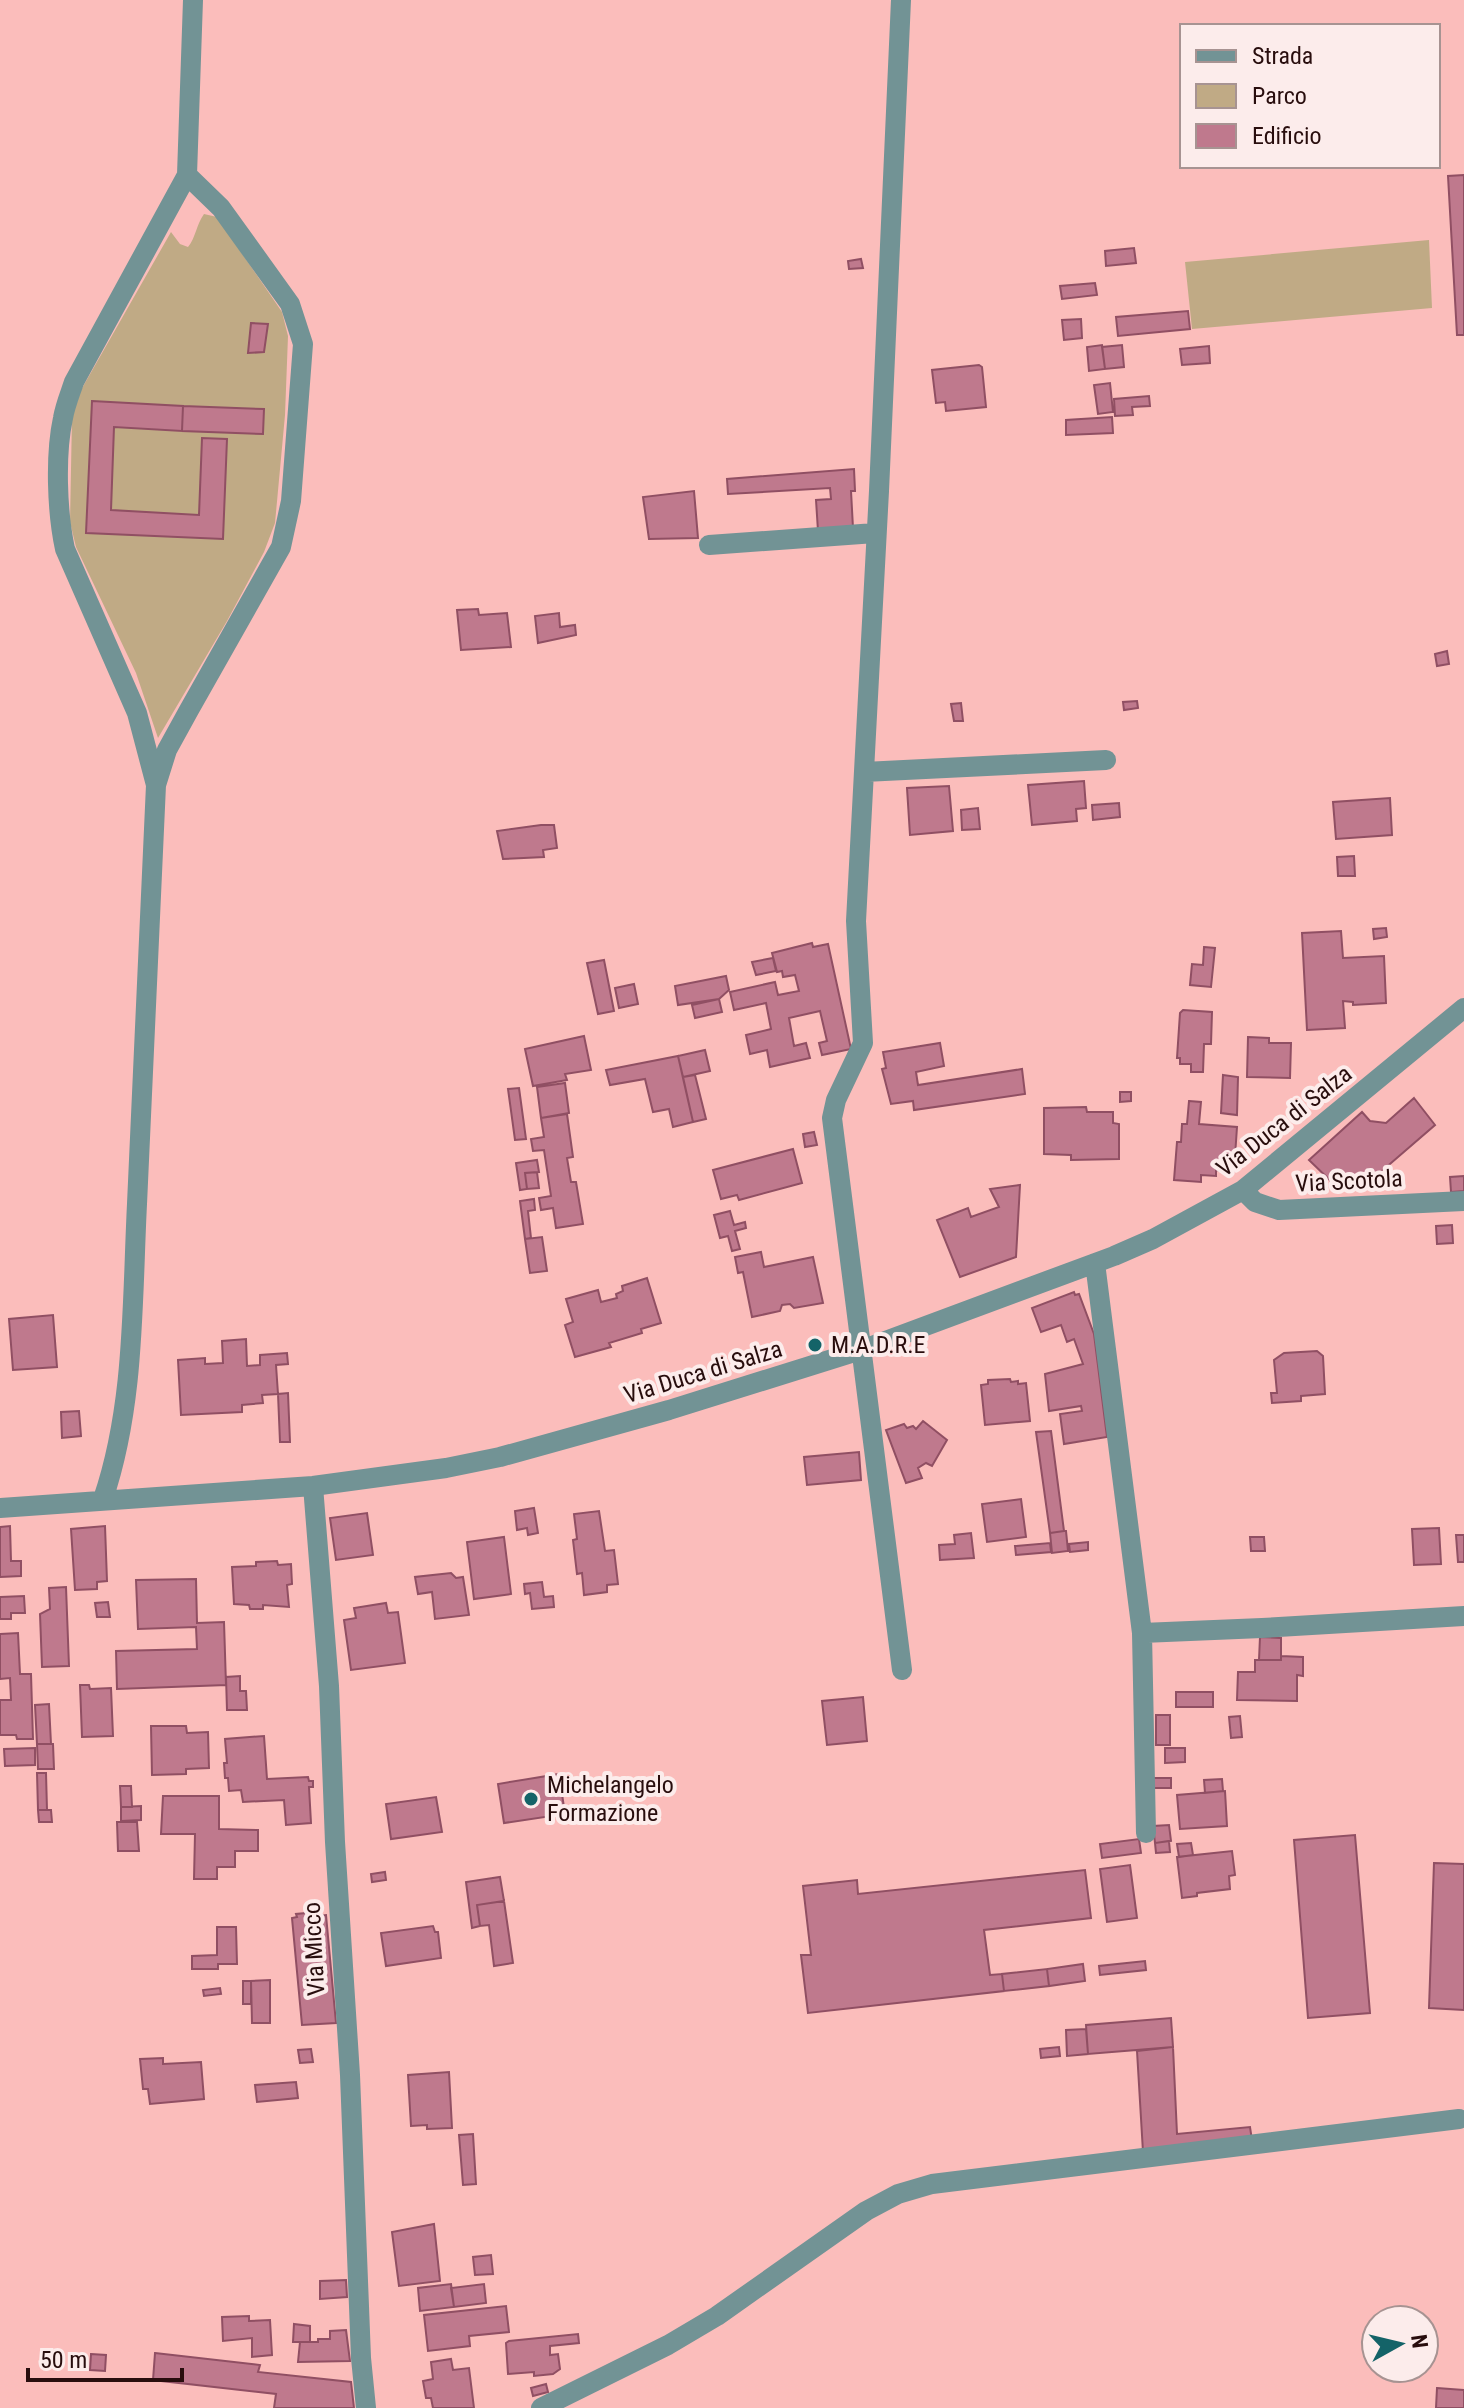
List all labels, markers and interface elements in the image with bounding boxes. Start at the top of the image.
legend [1180,24,1440,168]
text: Strada [1252,42,1313,70]
text: Parco [1252,82,1307,110]
text: Edificio [1252,122,1322,150]
street label: Via Duca di Salza [1211,1060,1357,1182]
street label: Via Scotola [1295,1164,1403,1198]
place label: M.A.D.R.E [831,1331,926,1359]
street label: Via Duca di Salza [621,1335,785,1409]
marker: M.A.D.R.E [806,1336,824,1354]
place label: Michelangelo Formazione [547,1771,674,1827]
marker: Michelangelo Formazione [522,1790,540,1808]
street label: Via Micco [298,1901,330,1997]
north arrow [1360,2304,1440,2384]
scale bar [28,2332,182,2382]
text: N [1406,2333,1433,2350]
text: 50 m [40,2346,87,2374]

